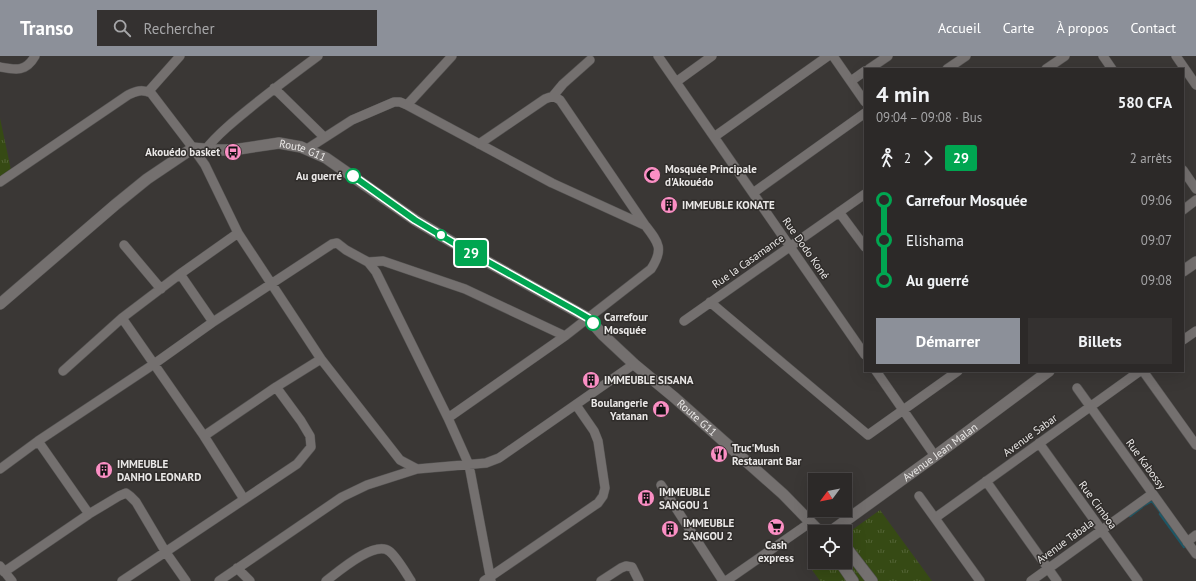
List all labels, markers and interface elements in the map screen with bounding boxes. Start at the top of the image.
search box [97,10,377,46]
text: Transo [20,16,73,40]
icon: search [111,17,133,39]
text: Rechercher [143,19,215,38]
text: Accueil [938,19,981,37]
text: Carte [1003,19,1034,37]
text: À propos [1056,19,1109,37]
text: Contact [1131,19,1176,37]
text: 4 min [876,80,930,108]
text: 580 CFA [1118,93,1172,112]
text: 09:04 – 09:08 · Bus [876,109,982,126]
street label: Route G11 [278,136,328,164]
bus stop icon: Akouédo basket [223,142,243,162]
place label: Akouédo basket [145,145,220,159]
icon: walk [876,147,898,169]
icon: forward [917,147,939,169]
text: 29 [953,149,969,167]
text: 2 [904,150,911,167]
text: 2 arrêts [1130,150,1172,167]
place label: Mosquée Principale d'Akouédo [665,162,757,189]
mosque icon: Mosquée Principale d'Akouédo [642,165,662,185]
marker: Au guerré [345,168,361,184]
place label: Au guerré [296,169,342,183]
text: Carrefour Mosquée [906,191,1027,210]
text: 09:06 [1141,192,1172,209]
building icon: IMMEUBLE KONATE [659,195,679,215]
place label: IMMEUBLE KONATE [682,198,775,212]
street label: Rue Dodo Koné [779,214,833,282]
unlabelled marker [435,229,447,241]
street label: Rue la Casamance [709,231,787,291]
text: Elishama [906,231,964,250]
text: 09:07 [1141,232,1172,249]
line badge: 29 [453,240,489,266]
text: 29 [463,244,479,262]
text: Au guerré [906,271,969,290]
text: 09:08 [1141,272,1172,289]
place label: Carrefour Mosquée [604,310,648,337]
marker: Carrefour Mosquée [585,315,601,331]
button: Démarrer [876,318,1020,364]
button: Billets [1028,318,1172,364]
building icon: IMMEUBLE SISANA [581,370,601,390]
place label: IMMEUBLE SISANA [604,373,694,387]
place label: Boulangerie Yatanan [591,396,648,423]
street label: Route G11 [674,396,720,439]
shop icon: Boulangerie Yatanan [651,399,671,419]
street label: Avenue Sabar [1000,410,1060,459]
street label: Avenue Jean Malan [900,420,980,484]
street label: Rue Kabossy [1123,436,1170,493]
place label: Truc'Mush Restaurant Bar [732,441,801,468]
restaurant icon: Truc'Mush Restaurant Bar [709,444,729,464]
place label: IMMEUBLE DANHO LEONARD [117,457,201,484]
building icon: IMMEUBLE DANHO LEONARD [94,460,114,480]
north arrow [808,473,852,517]
map controls [808,473,852,569]
street label: Rue Cimboa [1076,478,1120,532]
place label: IMMEUBLE SANGOU 1 [659,485,711,512]
building icon: IMMEUBLE SANGOU 1 [636,488,656,508]
place label: IMMEUBLE SANGOU 2 [683,516,735,543]
street label: Avenue Tabala [1034,516,1096,566]
supermarket icon: Cash express [766,517,786,537]
building icon: IMMEUBLE SANGOU 2 [660,519,680,539]
button: locate [808,525,852,569]
place label: Cash express [758,538,794,565]

